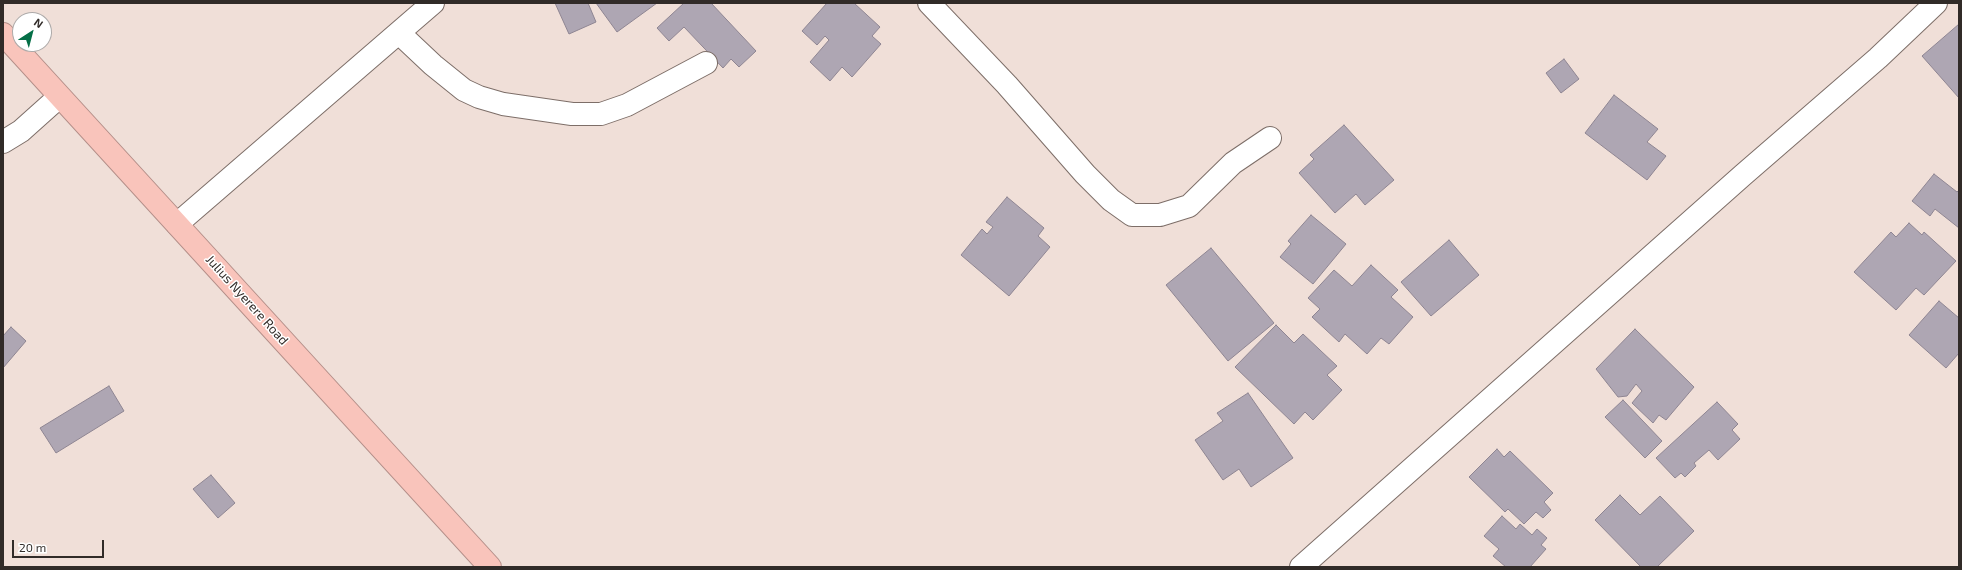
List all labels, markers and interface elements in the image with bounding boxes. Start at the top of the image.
north arrow [12,12,52,52]
text: N [32,15,46,30]
street label: Julius Nyerere Road [203,252,291,348]
scale bar [14,532,106,558]
text: 20 m [19,540,46,554]

